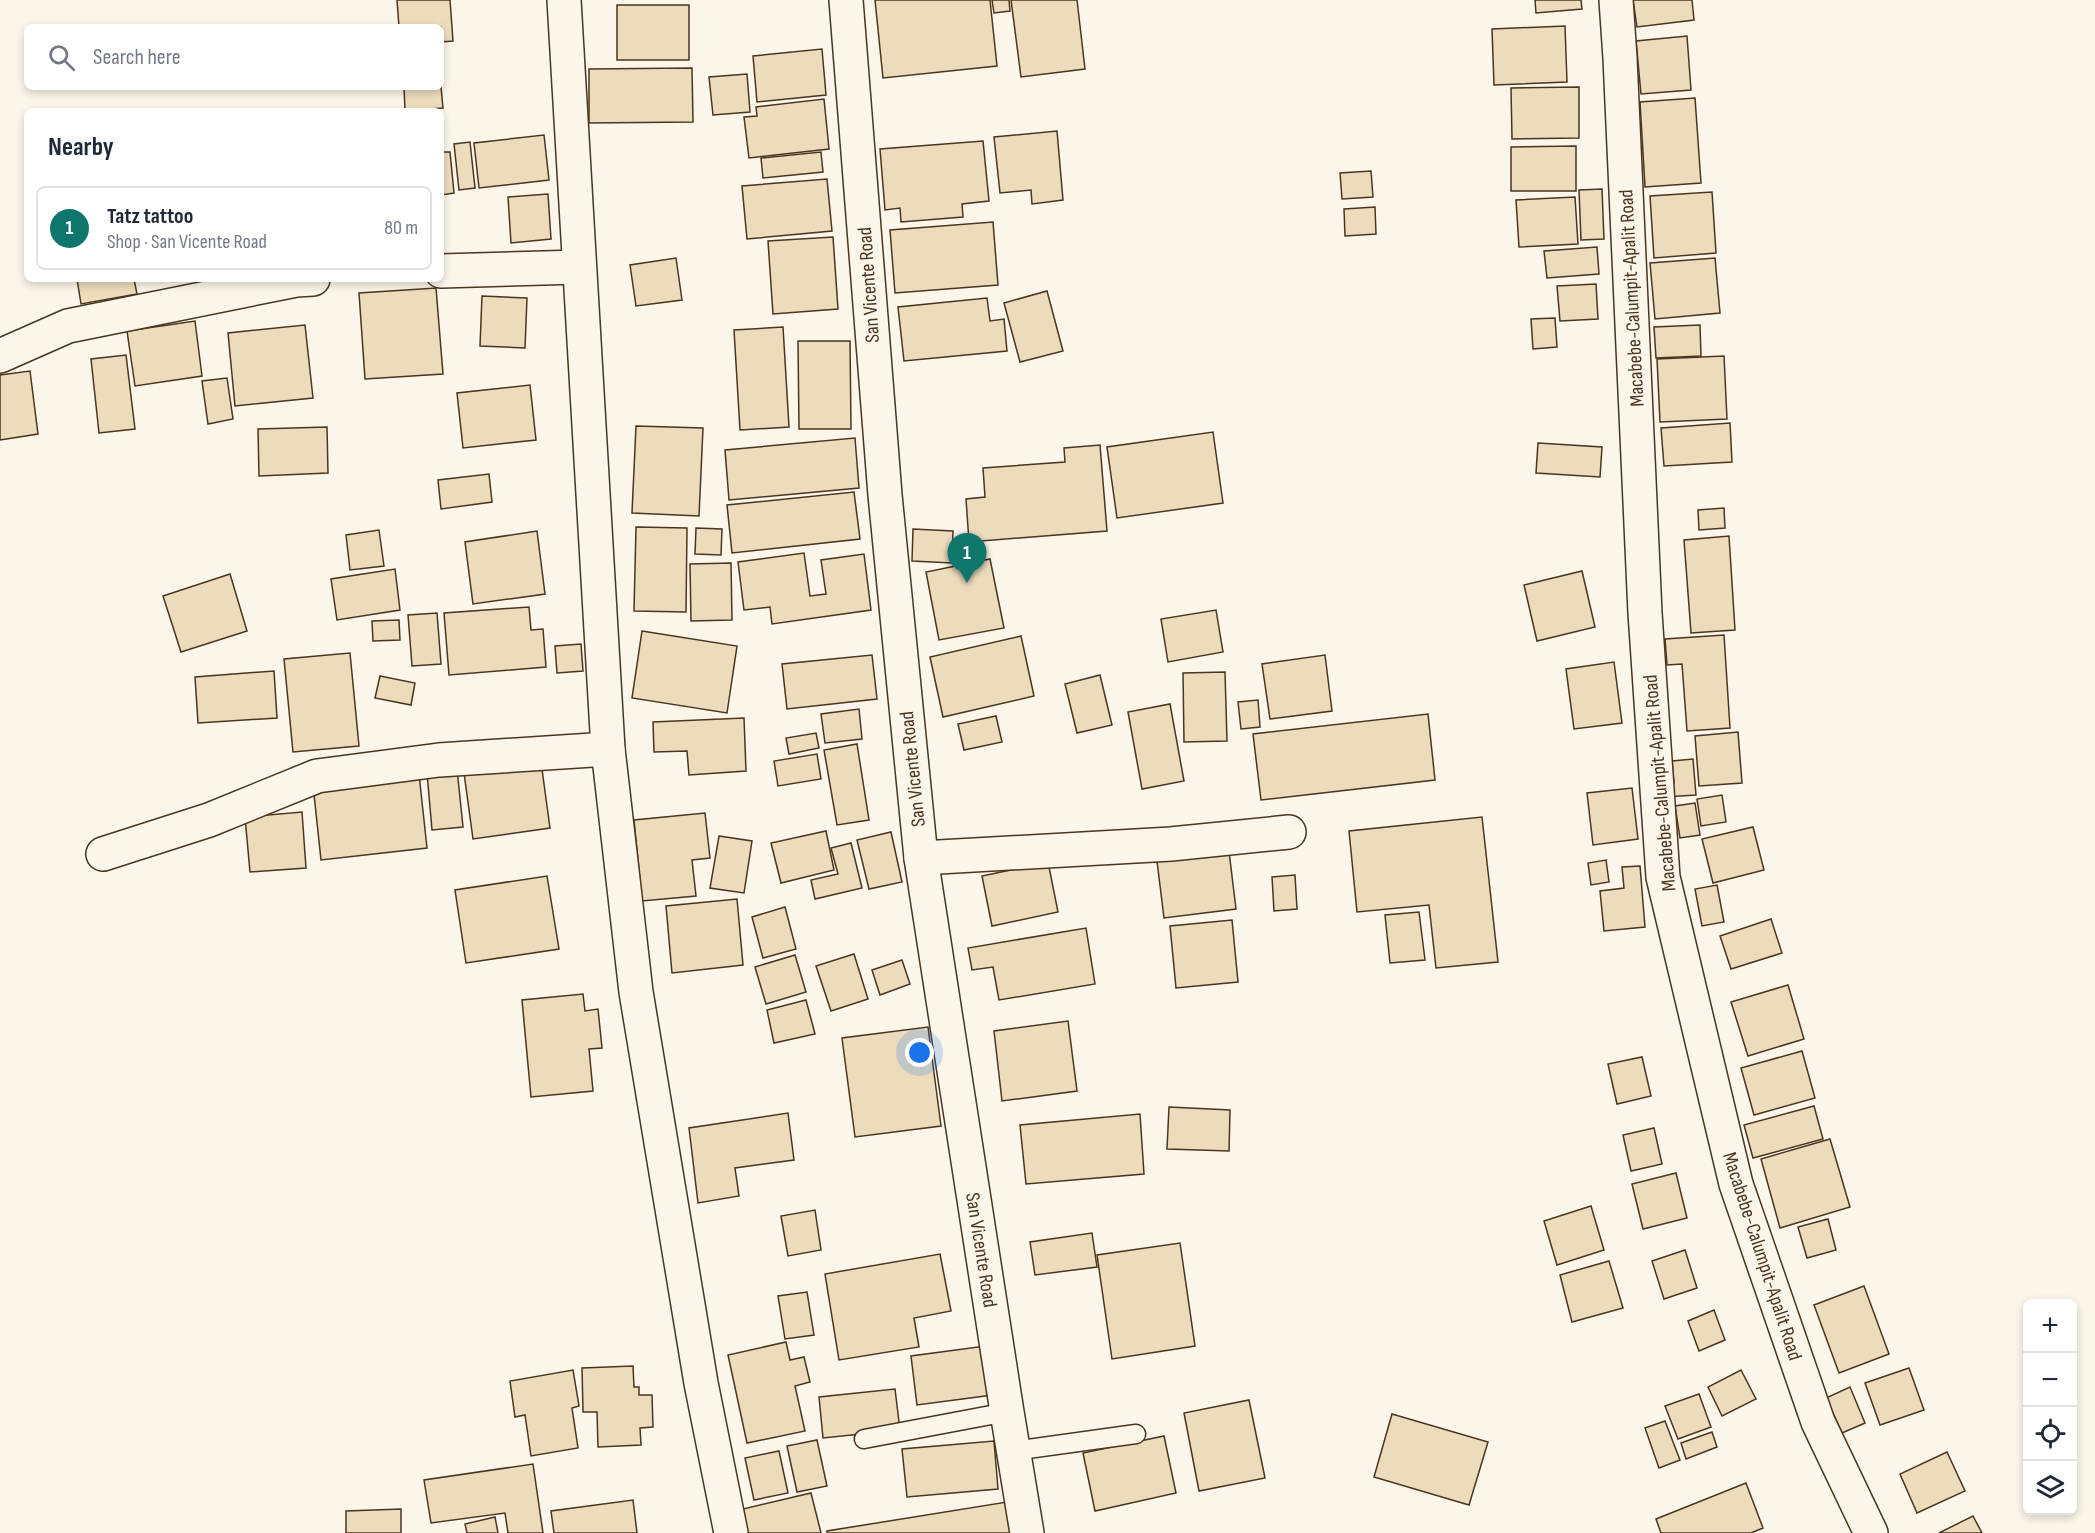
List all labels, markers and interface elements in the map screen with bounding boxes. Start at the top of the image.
search box [24,24,444,90]
icon: search [45,41,78,74]
text: Search here [93,44,180,71]
text: Nearby [48,132,114,163]
street label: Macabebe-Calumpit-Apalit Road [1614,189,1650,407]
text: Tatz tattoo [107,203,193,230]
text: 1 [66,216,73,240]
text: 80 m [384,216,418,240]
street label: San Vicente Road [853,226,885,344]
text: Shop · San Vicente Road [107,230,267,254]
pin: 1 [948,534,986,583]
street label: Macabebe-Calumpit-Apalit Road [1639,674,1681,892]
street label: San Vicente Road [895,710,931,828]
your location [905,1038,934,1067]
street label: Macabebe-Calumpit-Apalit Road [1717,1149,1807,1363]
street label: San Vicente Road [960,1191,1002,1309]
map controls [2023,1299,2077,1515]
button: + [2023,1299,2077,1353]
button: − [2023,1353,2077,1407]
button: locate [2023,1407,2077,1461]
button: layers [2023,1461,2077,1515]

